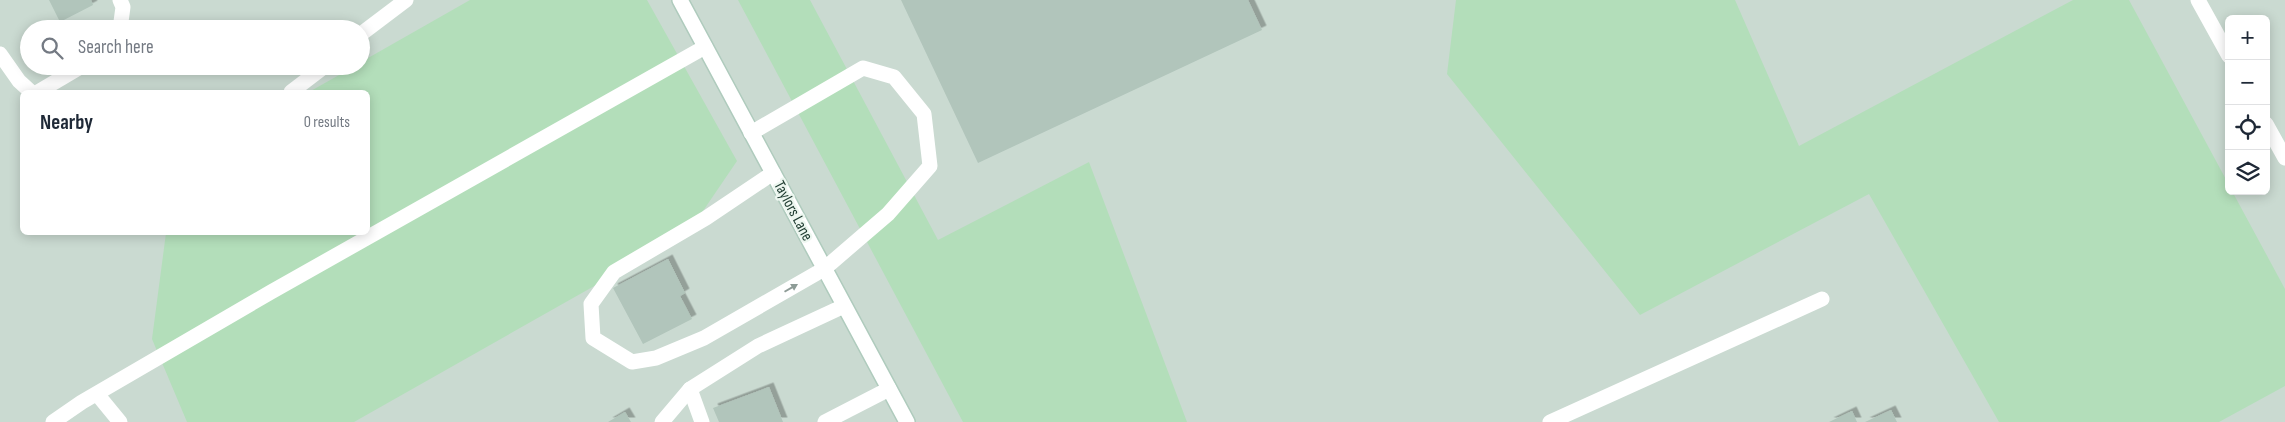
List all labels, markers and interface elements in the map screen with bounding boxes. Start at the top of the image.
map controls [2225,15,2270,195]
button: + [2225,15,2270,60]
search box [20,20,370,75]
icon: search [38,34,66,62]
text: Search here [78,36,154,59]
button: − [2225,60,2270,105]
button: locate [2225,105,2270,150]
text: Nearby [40,110,93,135]
text: 0 results [304,113,350,132]
button: layers [2225,150,2270,195]
street label: Taylors Lane [769,178,817,244]
one-way arrow [784,283,797,292]

